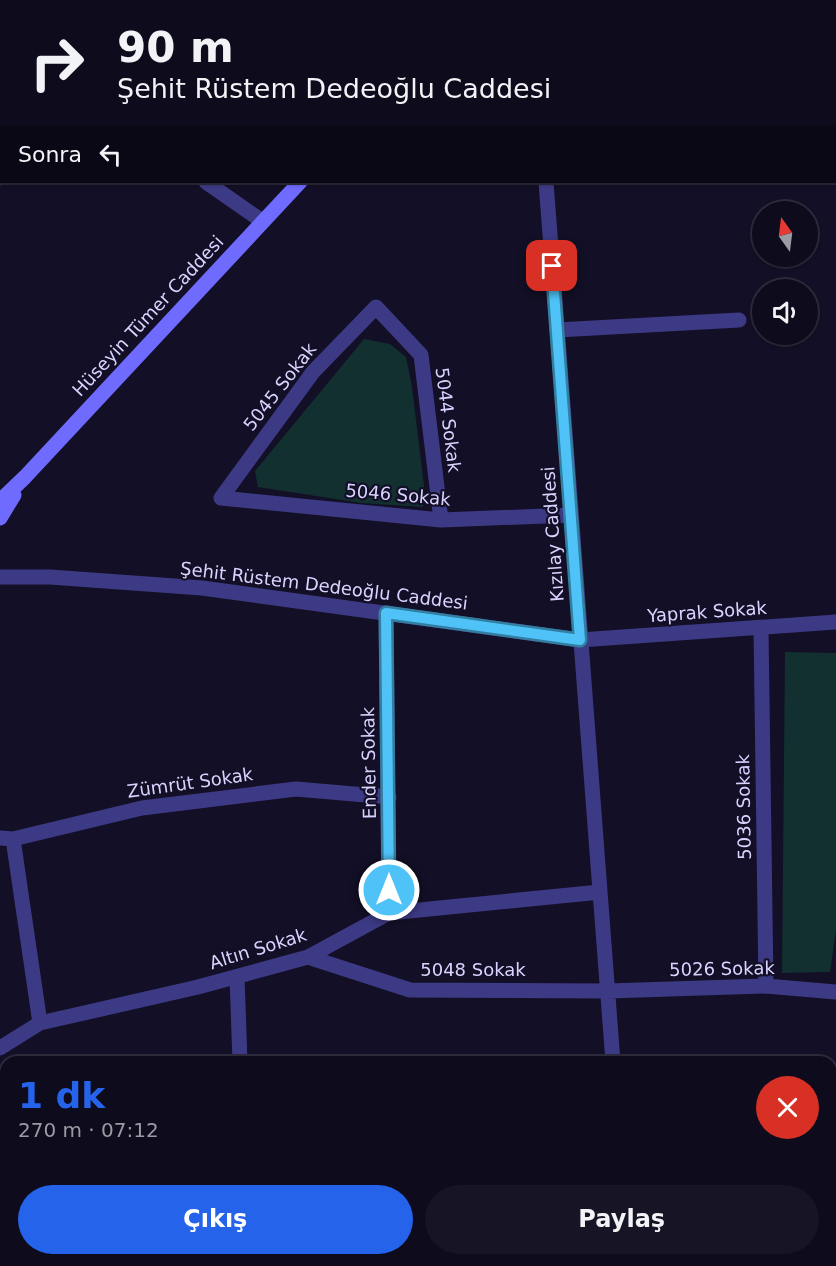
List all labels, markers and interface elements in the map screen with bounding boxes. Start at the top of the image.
text: 90 m [117,23,234,72]
icon: right [18,24,96,102]
text: Şehit Rüstem Dedeoğlu Caddesi [117,73,551,104]
icon: left [94,138,127,171]
text: Sonra [18,142,82,167]
north arrow [752,201,818,267]
map controls [752,201,818,345]
street label: Hüseyin Tümer Caddesi [68,231,228,400]
pin [526,240,577,291]
icon: arrive [535,249,568,282]
button: sound [752,279,818,345]
street label: 5045 Sokak [239,338,321,435]
street label: 5044 Sokak [432,366,465,474]
street label: Kızılay Caddesi [537,466,568,602]
street label: 5046 Sokak [345,479,452,510]
street label: Şehit Rüstem Dedeoğlu Caddesi [179,557,469,614]
street label: Yaprak Sokak [646,597,768,626]
street label: Ender Sokak [357,706,380,819]
street label: 5036 Sokak [732,753,755,860]
street label: Zümrüt Sokak [126,763,255,802]
position arrow [357,858,421,922]
street label: Altın Sokak [207,924,310,973]
street label: 5026 Sokak [669,957,776,980]
street label: 5048 Sokak [420,959,526,980]
text: 1 dk [18,1075,105,1116]
button: close [756,1076,819,1139]
text: 270 m · 07:12 [18,1118,159,1142]
button: Çıkış [18,1185,413,1254]
button: Paylaş [425,1185,819,1254]

